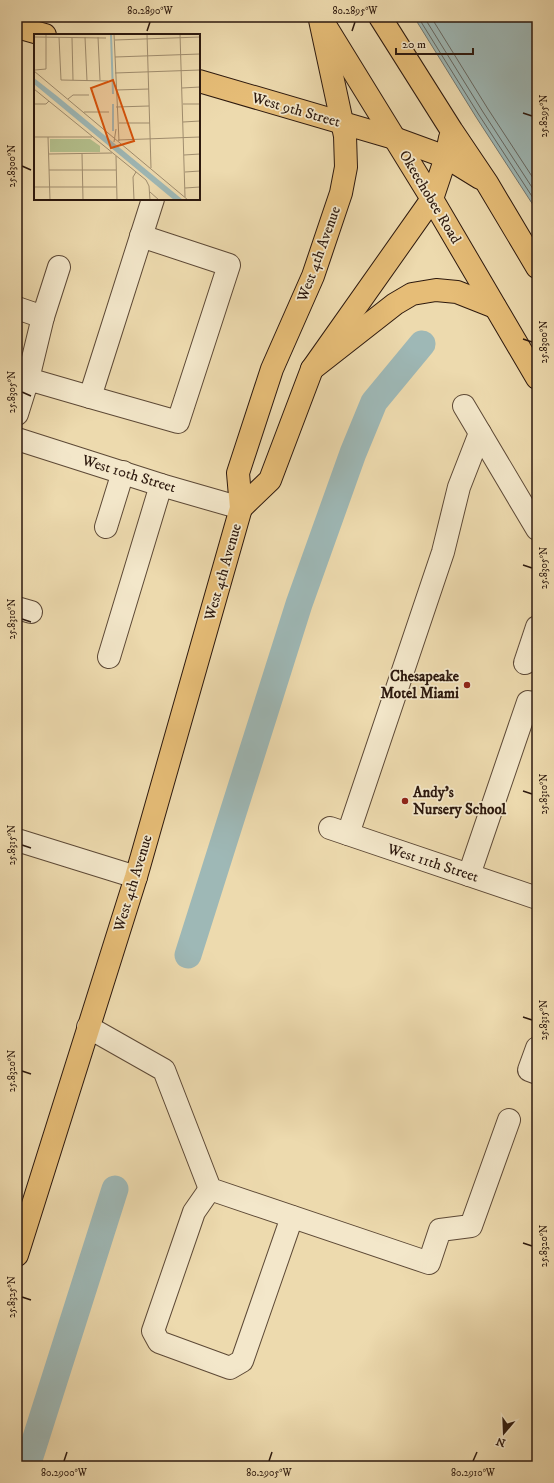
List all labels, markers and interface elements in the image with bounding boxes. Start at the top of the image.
text: 80.2890°W [127,5,174,17]
text: 80.2895°W [333,5,378,17]
scale bar [396,30,473,56]
inset map [34,34,200,200]
text: 20 m [402,37,426,52]
street label: West 9th Street [249,88,343,132]
text: 25.8295°N [538,94,550,138]
text: 25.8300°N [6,145,18,187]
street label: Okeechobee Road [395,147,466,248]
street label: West 4th Avenue [293,204,345,305]
text: 25.8300°N [538,321,550,363]
text: 25.8305°N [6,371,18,413]
street label: West 10th Street [79,450,178,497]
street label: West 4th Avenue [200,521,246,624]
text: 25.8305°N [538,547,550,589]
text: 25.8310°N [6,598,18,640]
place label: Chesapeake Motel Miami [380,667,460,703]
marker: Chesapeake Motel Miami [462,680,472,690]
text: 25.8310°N [538,773,550,815]
place label: Andy's Nursery School [412,783,507,819]
marker: Andy's Nursery School [400,796,410,806]
text: 25.8315°N [6,825,18,865]
street label: West 4th Avenue [109,832,157,935]
street label: West 11th Street [384,839,481,887]
text: 25.8315°N [538,1000,550,1040]
text: 25.8320°N [6,1050,18,1092]
text: 25.8320°N [538,1225,550,1267]
text: 25.8325°N [6,1276,18,1318]
north arrow [484,1413,524,1453]
text: N [495,1433,508,1450]
text: 80.2900°W [41,1467,88,1479]
text: 80.2905°W [246,1467,293,1479]
text: 80.2910°W [451,1467,496,1479]

